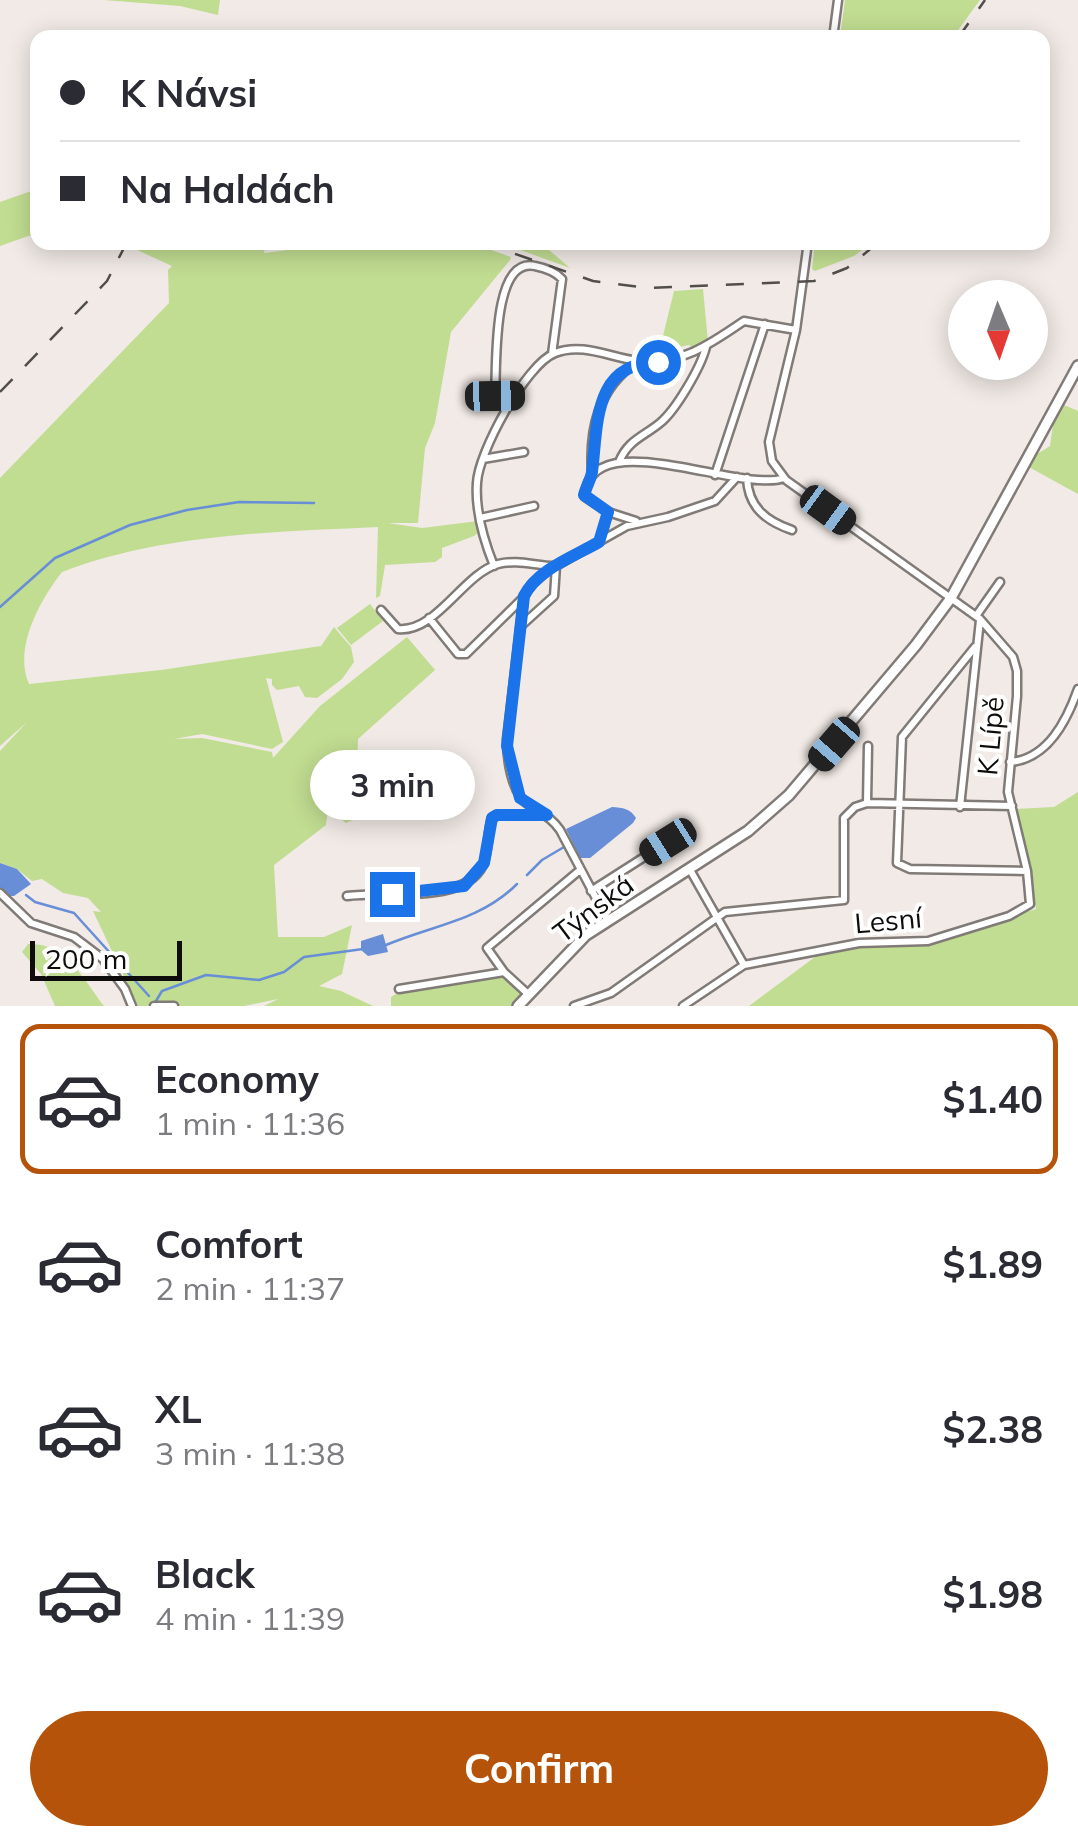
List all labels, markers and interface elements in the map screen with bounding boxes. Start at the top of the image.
text: K Návsi [120,69,257,117]
text: Na Haldách [120,165,335,213]
north arrow [948,280,1048,380]
map controls [948,280,1048,380]
route start [636,340,681,385]
car [465,380,525,412]
car [795,480,861,540]
street label: K Lípě [969,695,1011,777]
car [803,712,865,776]
callout: 3 min [310,749,474,819]
text: 3 min [350,765,435,805]
car [635,813,701,871]
street label: Týnská [546,867,640,949]
route end [370,872,415,917]
street label: Lesní [853,900,924,940]
scale bar [30,936,182,980]
text: 200 m [45,941,127,976]
icon: car [35,1054,125,1144]
text: Economy [155,1055,319,1103]
text: $1.40 [942,1075,1043,1123]
text: 1 min · 11:36 [155,1103,345,1143]
icon: car [35,1219,125,1309]
text: Comfort [155,1220,303,1268]
text: $1.89 [942,1240,1043,1288]
text: 2 min · 11:37 [155,1268,345,1308]
icon: car [35,1384,125,1474]
text: XL [155,1385,202,1433]
text: $2.38 [942,1405,1043,1453]
text: 3 min · 11:38 [155,1433,345,1473]
icon: car [35,1549,125,1639]
text: Black [155,1550,255,1598]
text: $1.98 [942,1570,1043,1618]
text: 4 min · 11:39 [155,1598,345,1638]
button: Confirm [30,1711,1048,1826]

